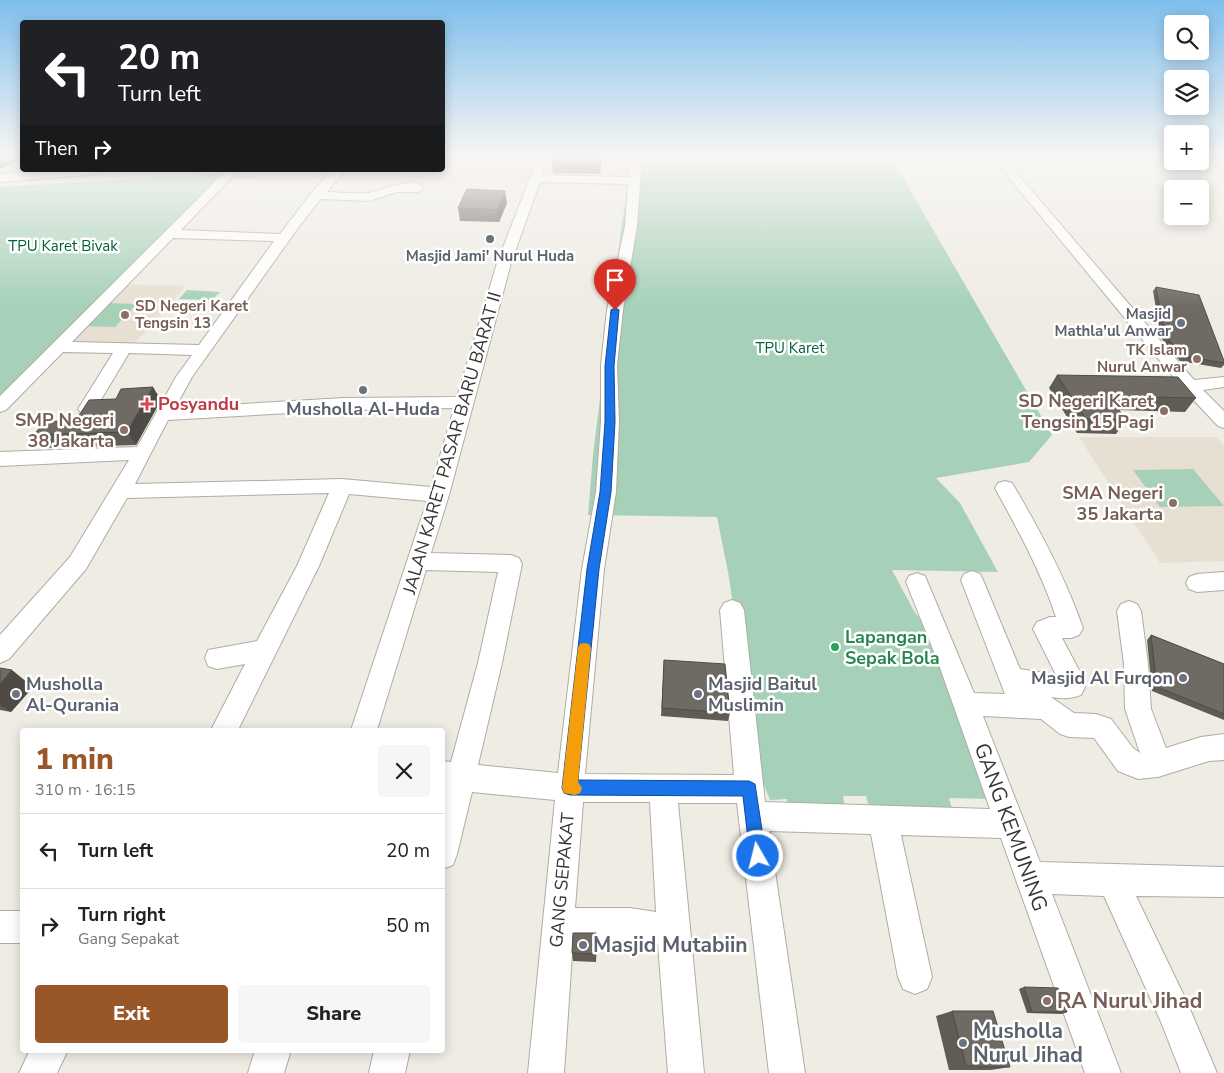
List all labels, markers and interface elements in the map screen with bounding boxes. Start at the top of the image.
map controls [1164,15,1209,225]
button: search [1164,15,1209,60]
text: 20 m [118,34,200,81]
icon: left [35,40,100,105]
button: layers [1164,70,1209,115]
text: Turn left [118,79,201,109]
button: + [1164,125,1209,170]
icon: right [88,135,116,163]
text: Then [35,136,78,162]
button: − [1164,180,1209,225]
marker: Masjid Jami' Nurul Huda [484,233,496,245]
park label: TPU Karet Bivak [8,236,118,256]
place label: Masjid Jami' Nurul Huda [406,246,574,266]
pin [594,259,636,310]
icon: arrive [601,266,629,294]
street label: JALAN KARET PASAR BARU BARAT II [397,289,507,598]
place label: SD Negeri Karet Tengsin 13 [135,296,248,333]
place label: Masjid Mathla'ul Anwar [1055,304,1171,341]
marker: SD Negeri Karet Tengsin 13 [119,309,131,321]
marker: Masjid Mathla'ul Anwar [1175,317,1187,329]
park label: TPU Karet [755,338,825,358]
place label: TK Islam Nurul Anwar [1097,340,1187,377]
marker: TK Islam Nurul Anwar [1191,353,1203,365]
marker: Musholla Al-Huda [357,384,369,396]
place label: SD Negeri Karet Tengsin 15 Pagi [1018,389,1154,434]
place label: Posyandu [158,392,239,416]
marker: Posyandu [140,397,154,411]
place label: Musholla Al-Huda [286,397,440,421]
marker: SD Negeri Karet Tengsin 15 Pagi [1158,405,1170,417]
place label: SMP Negeri 38 Jakarta [15,408,114,453]
marker: SMP Negeri 38 Jakarta [118,424,130,436]
place label: SMA Negeri 35 Jakarta [1062,481,1163,526]
marker: SMA Negeri 35 Jakarta [1167,497,1179,509]
place label: Lapangan Sepak Bola [845,625,940,670]
marker: Lapangan Sepak Bola [829,641,841,653]
place label: Masjid Al Furqon [1031,666,1173,690]
place label: Musholla Al-Qurania [26,672,119,717]
place label: Masjid Baitul Muslimin [708,672,817,717]
marker: Masjid Al Furqon [1177,672,1189,684]
marker: Musholla Al-Qurania [10,688,22,700]
marker: Masjid Baitul Muslimin [692,688,704,700]
text: 1 min [35,739,114,780]
street label: GANG KEMUNING [968,739,1054,915]
button: close [378,745,430,797]
text: 310 m · 16:15 [35,779,136,801]
street label: GANG SEPAKAT [544,811,580,948]
position arrow [731,829,783,881]
icon: left [35,837,63,865]
text: Turn left [78,838,153,864]
text: 20 m [386,838,430,864]
text: Turn right [78,902,165,928]
icon: right [35,912,63,940]
text: 50 m [386,913,430,939]
text: Gang Sepakat [78,928,179,950]
place label: Masjid Mutabiin [593,931,748,959]
marker: Masjid Mutabiin [577,939,589,951]
button: Exit [35,985,228,1043]
button: Share [238,985,430,1043]
place label: RA Nurul Jihad [1057,987,1202,1015]
marker: RA Nurul Jihad [1041,995,1053,1007]
place label: Musholla Nurul Jihad [973,1017,1083,1069]
marker: Musholla Nurul Jihad [957,1037,969,1049]

